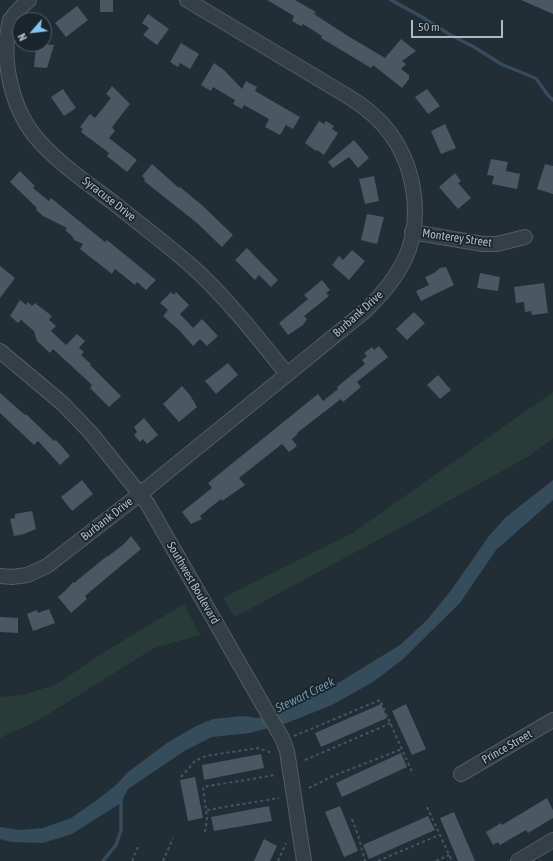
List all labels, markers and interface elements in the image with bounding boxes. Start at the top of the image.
north arrow [12,12,52,52]
scale bar [413,12,505,38]
text: 50 m [418,20,440,34]
text: N [15,31,29,43]
street label: Syracuse Drive [80,174,138,224]
street label: Monterey Street [421,226,493,250]
street label: Burbank Drive [330,288,386,340]
street label: Burbank Drive [78,494,136,544]
street label: Southwest Boulevard [164,539,222,627]
water label: Stewart Creek [273,674,337,716]
street label: Prince Street [479,727,535,767]

